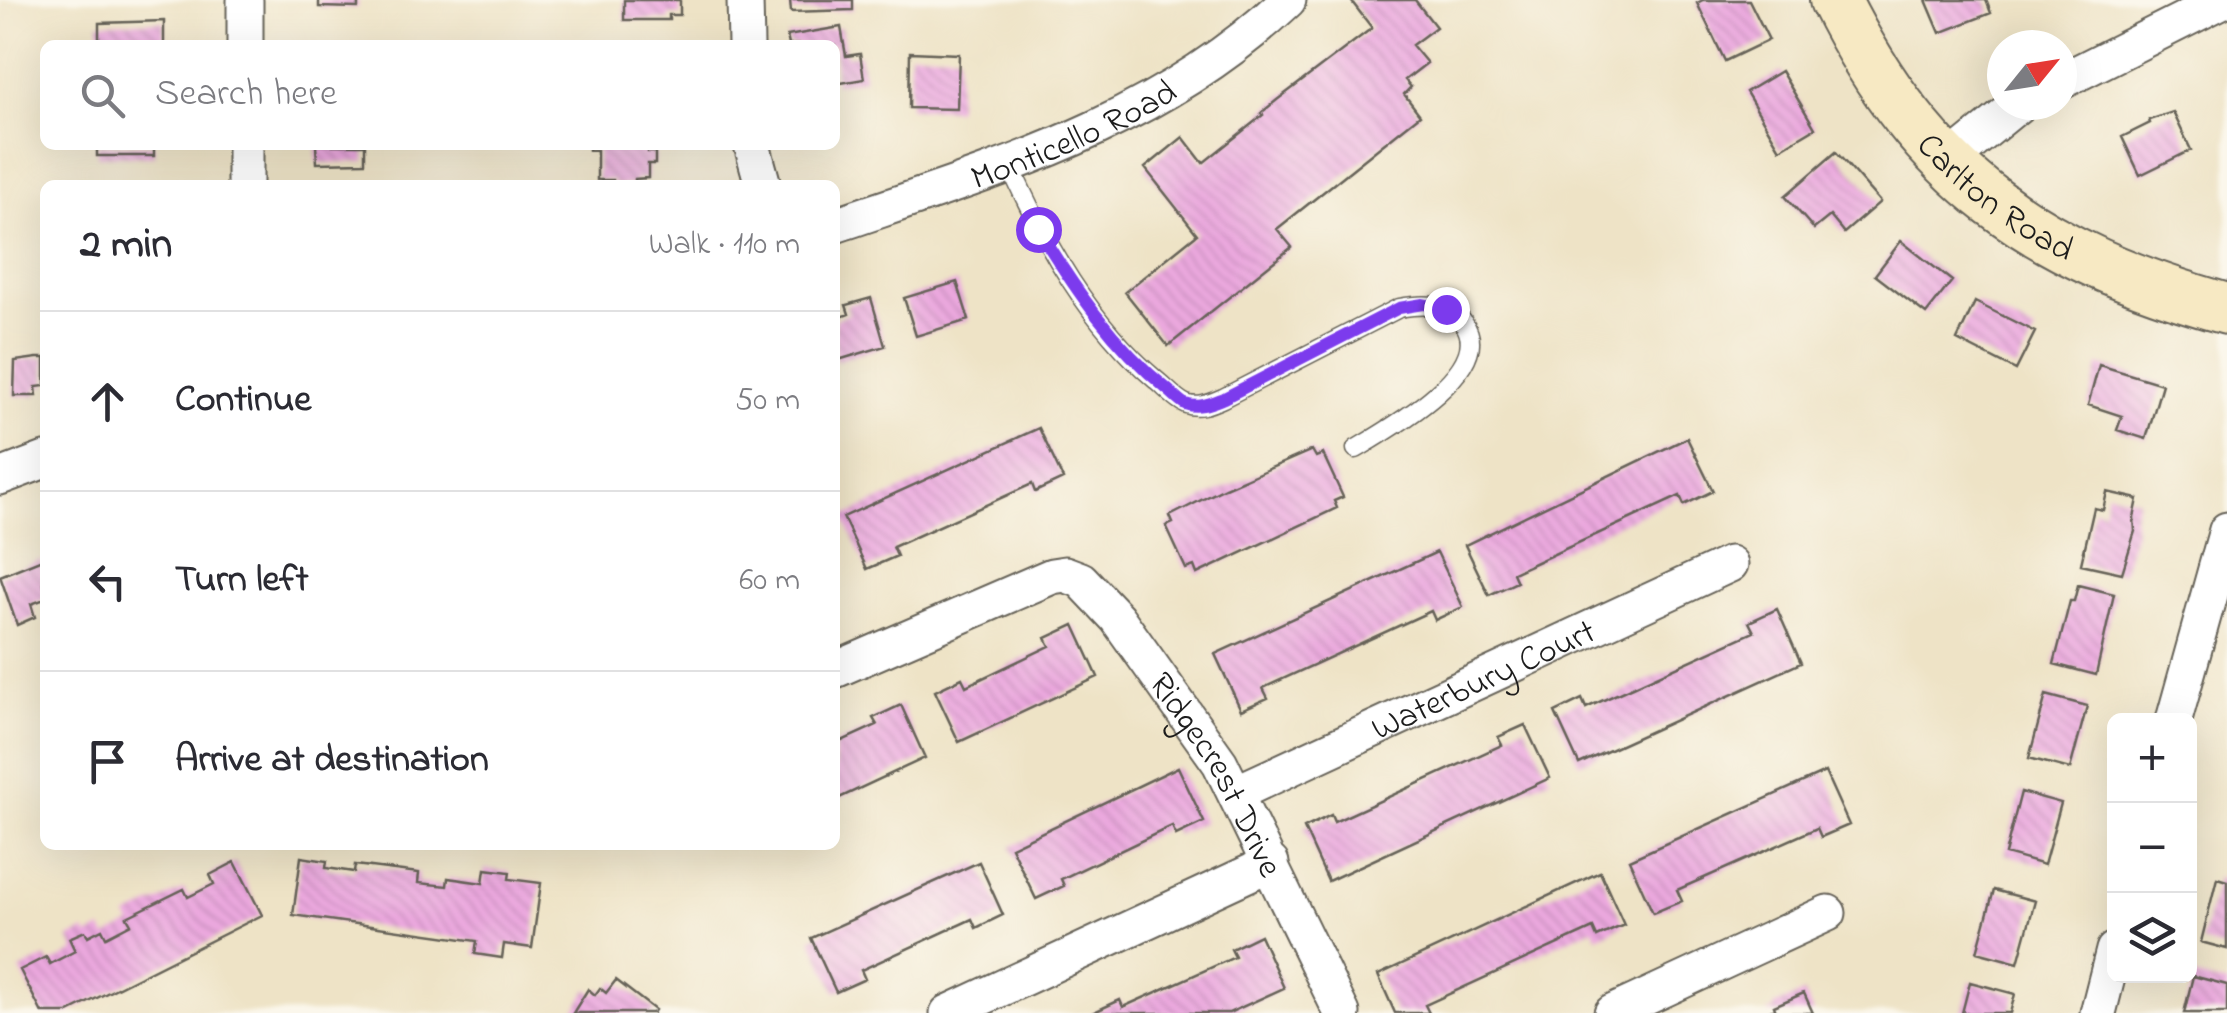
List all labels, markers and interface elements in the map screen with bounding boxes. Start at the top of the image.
north arrow [1987,30,2077,120]
search box [40,40,840,150]
text: Search here [155,67,337,123]
icon: search [75,68,130,123]
street label: Monticello Road [964,68,1187,205]
street label: Carlton Road [1903,123,2082,277]
route start [1016,207,1062,253]
text: 2 min [80,215,172,276]
text: Walk · 110 m [649,222,800,269]
route end [1424,287,1470,333]
text: Continue [175,373,311,429]
icon: ahead [80,374,135,429]
text: 50 m [735,378,800,425]
text: Turn left [175,553,308,609]
icon: left [80,554,135,609]
text: 60 m [739,558,800,605]
street label: Waterbury Court [1364,608,1605,756]
street label: Ridgecrest Drive [1134,663,1294,887]
map controls [2107,713,2197,983]
button: + [2107,713,2197,803]
text: Arrive at destination [175,733,489,789]
icon: arrive [80,734,135,789]
button: − [2107,803,2197,893]
button: layers [2107,893,2197,983]

